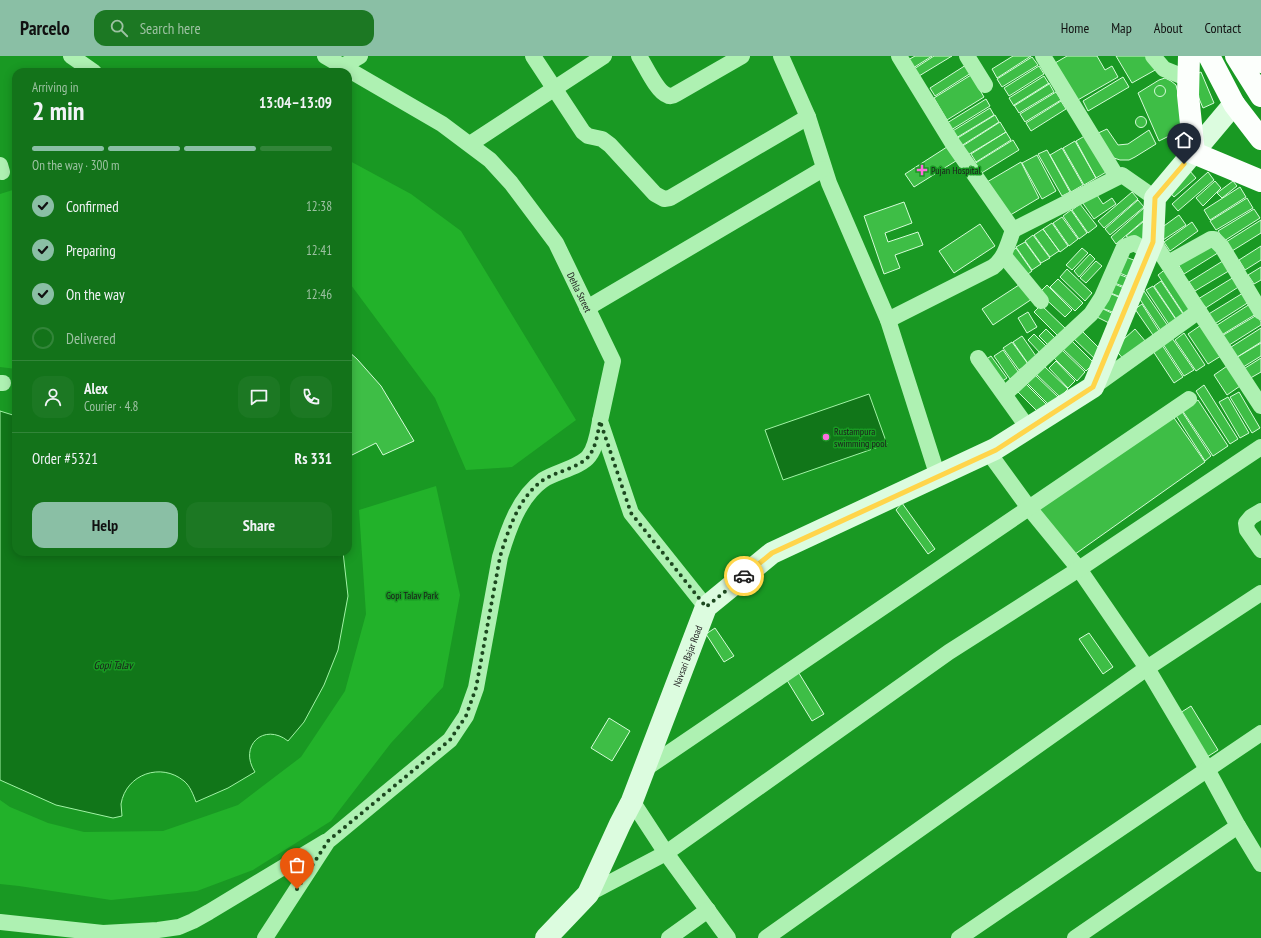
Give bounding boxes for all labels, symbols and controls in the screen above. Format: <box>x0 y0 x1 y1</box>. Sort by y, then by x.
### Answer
search box <box>94 10 374 46</box>
text: Parcelo <box>20 16 70 40</box>
icon: search <box>108 17 130 39</box>
text: Search here <box>140 19 201 38</box>
text: Home <box>1061 19 1089 37</box>
text: Map <box>1111 19 1132 37</box>
text: About <box>1154 19 1183 37</box>
text: Contact <box>1205 19 1241 37</box>
text: Arriving in <box>32 79 79 96</box>
text: 13:04–13:09 <box>259 93 332 112</box>
text: 2 min <box>32 94 85 127</box>
pin <box>1167 123 1201 164</box>
icon: home <box>1173 129 1195 151</box>
text: On the way · 300 m <box>32 157 119 174</box>
marker: Pujan Hospital <box>916 164 928 176</box>
place label: Pujan Hospital <box>931 164 982 177</box>
icon: check <box>32 195 54 217</box>
text: Confirmed <box>66 197 119 216</box>
text: 12:38 <box>306 198 332 215</box>
icon: check <box>32 239 54 261</box>
text: Preparing <box>66 241 116 260</box>
text: 12:41 <box>306 242 332 259</box>
street label: Dehla Street <box>565 270 595 315</box>
icon: check <box>32 283 54 305</box>
text: On the way <box>66 285 125 304</box>
text: 12:46 <box>306 286 332 303</box>
text: Delivered <box>66 329 116 348</box>
button: person <box>32 376 74 418</box>
button: chat <box>238 376 280 418</box>
button: phone <box>290 376 332 418</box>
text: Alex <box>84 379 108 398</box>
text: Courier · 4.8 <box>84 398 138 415</box>
place label: Rustampura swimming pool <box>834 425 887 450</box>
marker: Rustampura swimming pool <box>821 432 831 442</box>
text: Order #5321 <box>32 449 98 468</box>
text: Rs 331 <box>295 449 332 468</box>
button: Help <box>32 502 178 548</box>
button: Share <box>186 502 332 548</box>
courier <box>724 556 764 596</box>
icon: car <box>733 565 755 587</box>
park label: Gopi Talav Park <box>386 589 438 602</box>
street label: Navsari Bajar Road <box>670 623 705 688</box>
water label: Gopi Talav <box>94 658 134 672</box>
pin <box>280 848 314 889</box>
icon: bag <box>286 854 308 876</box>

